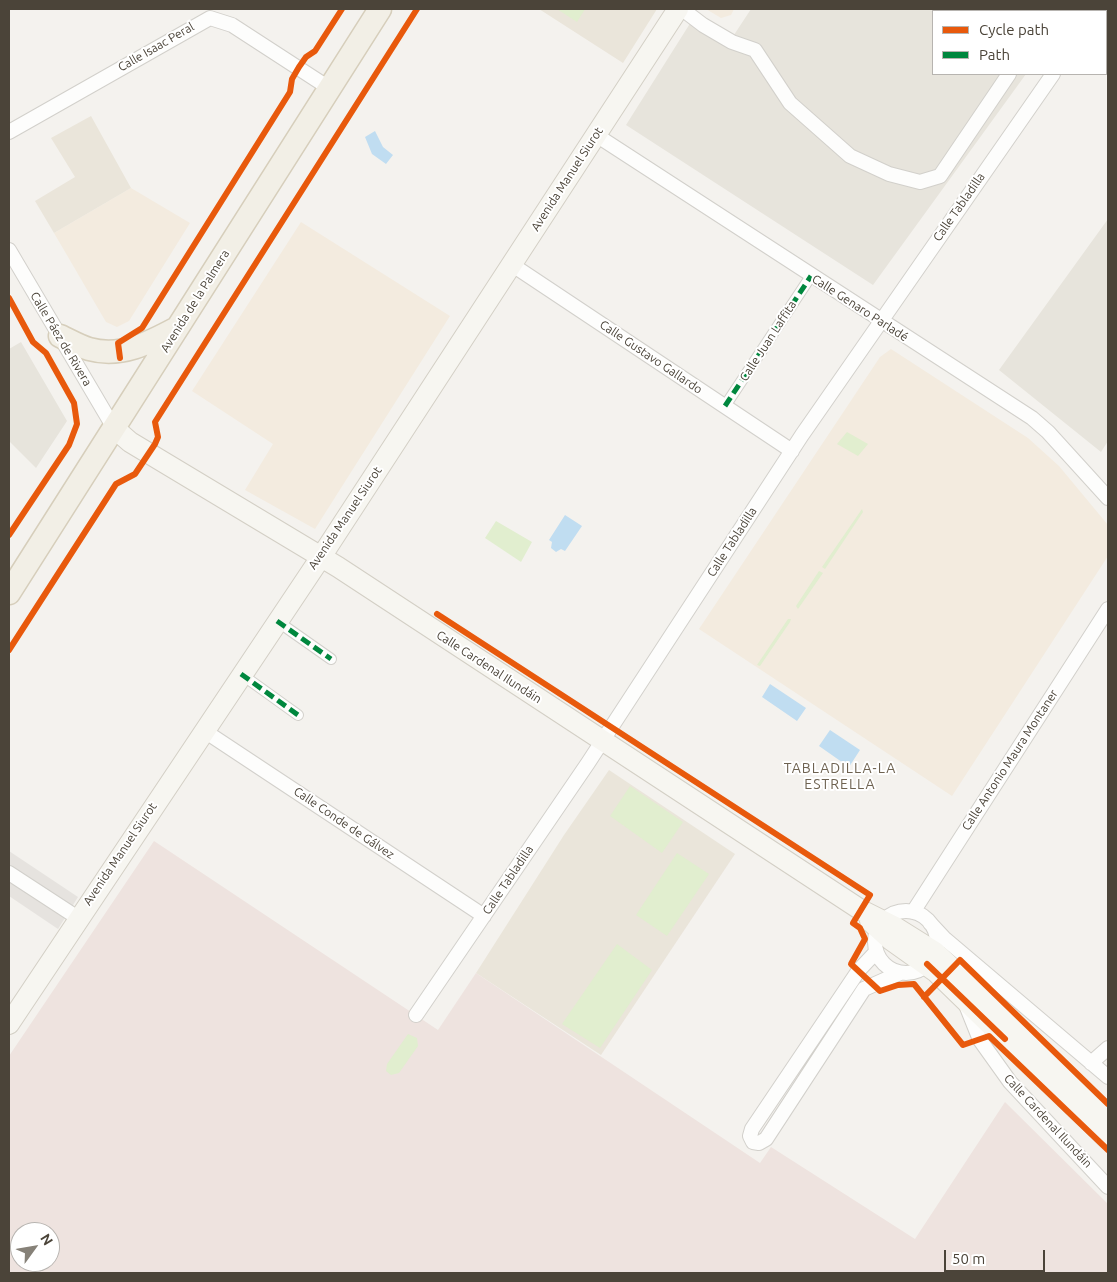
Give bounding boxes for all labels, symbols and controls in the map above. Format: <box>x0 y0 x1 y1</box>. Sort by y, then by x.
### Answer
legend <box>932 10 1107 75</box>
street label: Calle Isaac Peral <box>115 19 197 75</box>
text: Cycle path <box>979 21 1049 38</box>
text: Path <box>979 46 1010 63</box>
street label: Avenida Manuel Siurot <box>528 124 606 234</box>
street label: Calle Tabladilla <box>930 170 988 244</box>
street label: Avenida de la Palmera <box>158 247 232 355</box>
street label: Calle Genaro Parladé <box>809 271 911 345</box>
street label: Calle Páez de Rivera <box>27 289 95 389</box>
street label: Calle Juan Laffita <box>737 298 799 384</box>
street label: Calle Gustavo Gallardo <box>597 317 705 397</box>
street label: Avenida Manuel Siurot <box>305 464 385 572</box>
street label: Calle Tabladilla <box>704 504 760 580</box>
street label: Calle Cardenal Ilundáin <box>434 628 544 706</box>
street label: Calle Antonio Maura Montaner <box>959 687 1061 833</box>
district label: TABLADILLA-LA ESTRELLA <box>782 760 898 792</box>
street label: Calle Conde de Gálvez <box>291 784 397 862</box>
street label: Avenida Manuel Siurot <box>80 800 160 908</box>
street label: Calle Tabladilla <box>480 843 536 917</box>
street label: Calle Cardenal Ilundáin <box>1001 1071 1095 1171</box>
north arrow <box>10 1222 60 1272</box>
text: N <box>37 1231 56 1248</box>
scale bar <box>947 1240 1048 1272</box>
text: 50 m <box>952 1250 985 1267</box>

